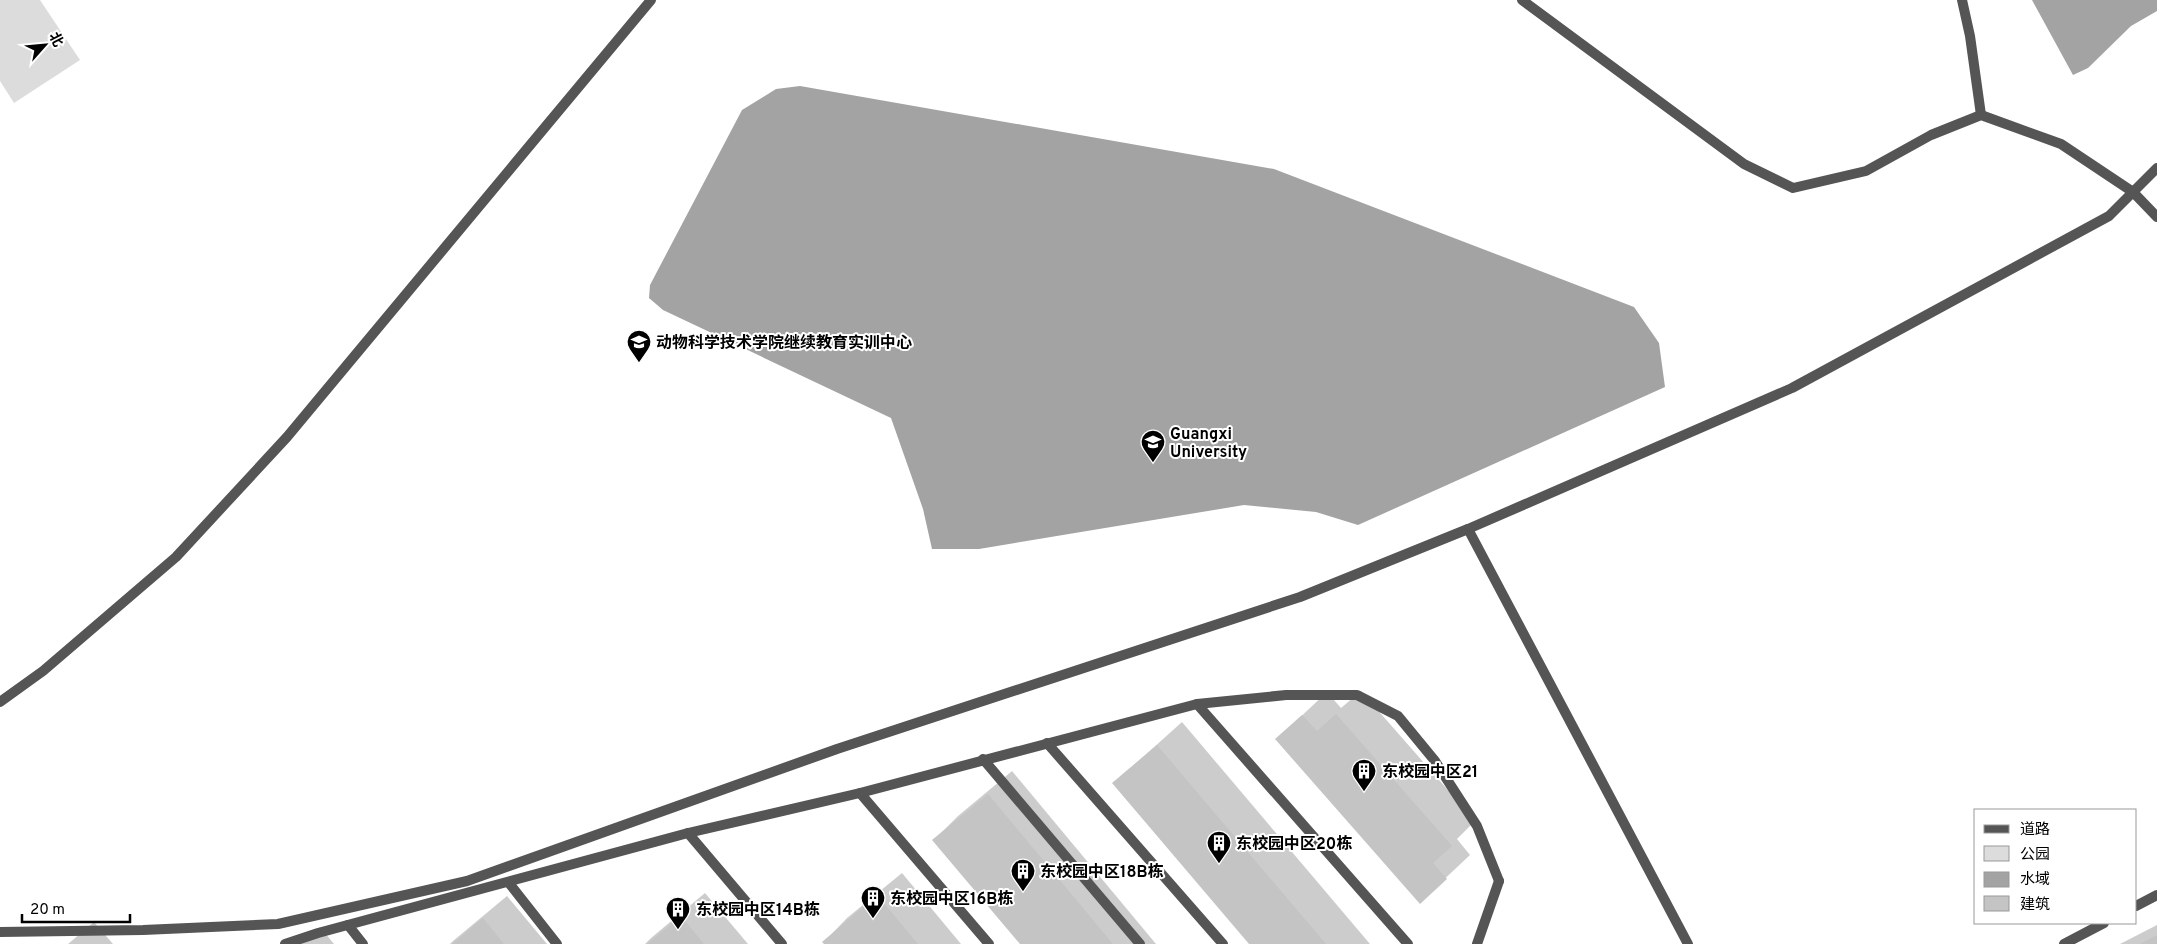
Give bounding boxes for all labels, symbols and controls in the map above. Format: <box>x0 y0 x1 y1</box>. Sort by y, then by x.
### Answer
north arrow <box>20 20 70 70</box>
text: 北 <box>44 30 66 50</box>
school or university icon: 动物科学技术学院继续教育实训中心 <box>626 329 652 363</box>
place label: 动物科学技术学院继续教育实训中心 <box>656 333 912 354</box>
place label: Guangxi University <box>1170 425 1247 463</box>
school or university icon: Guangxi University <box>1140 429 1166 463</box>
building icon: 东校园中区21 <box>1351 758 1377 792</box>
place label: 东校园中区21 <box>1382 762 1478 783</box>
legend <box>1974 809 2137 924</box>
text: 道路 <box>2020 821 2050 840</box>
building icon: 东校园中区20栋 <box>1206 830 1232 864</box>
place label: 东校园中区20栋 <box>1236 834 1352 855</box>
text: 公园 <box>2020 846 2050 865</box>
building icon: 东校园中区18B栋 <box>1010 858 1036 892</box>
place label: 东校园中区18B栋 <box>1040 862 1164 883</box>
text: 水域 <box>2020 871 2050 890</box>
building icon: 东校园中区16B栋 <box>860 885 886 919</box>
place label: 东校园中区16B栋 <box>890 889 1013 910</box>
scale bar <box>22 892 130 924</box>
building icon: 东校园中区14B栋 <box>665 896 691 930</box>
text: 建筑 <box>2020 896 2050 915</box>
place label: 东校园中区14B栋 <box>696 900 820 921</box>
text: 20 m <box>30 901 65 920</box>

